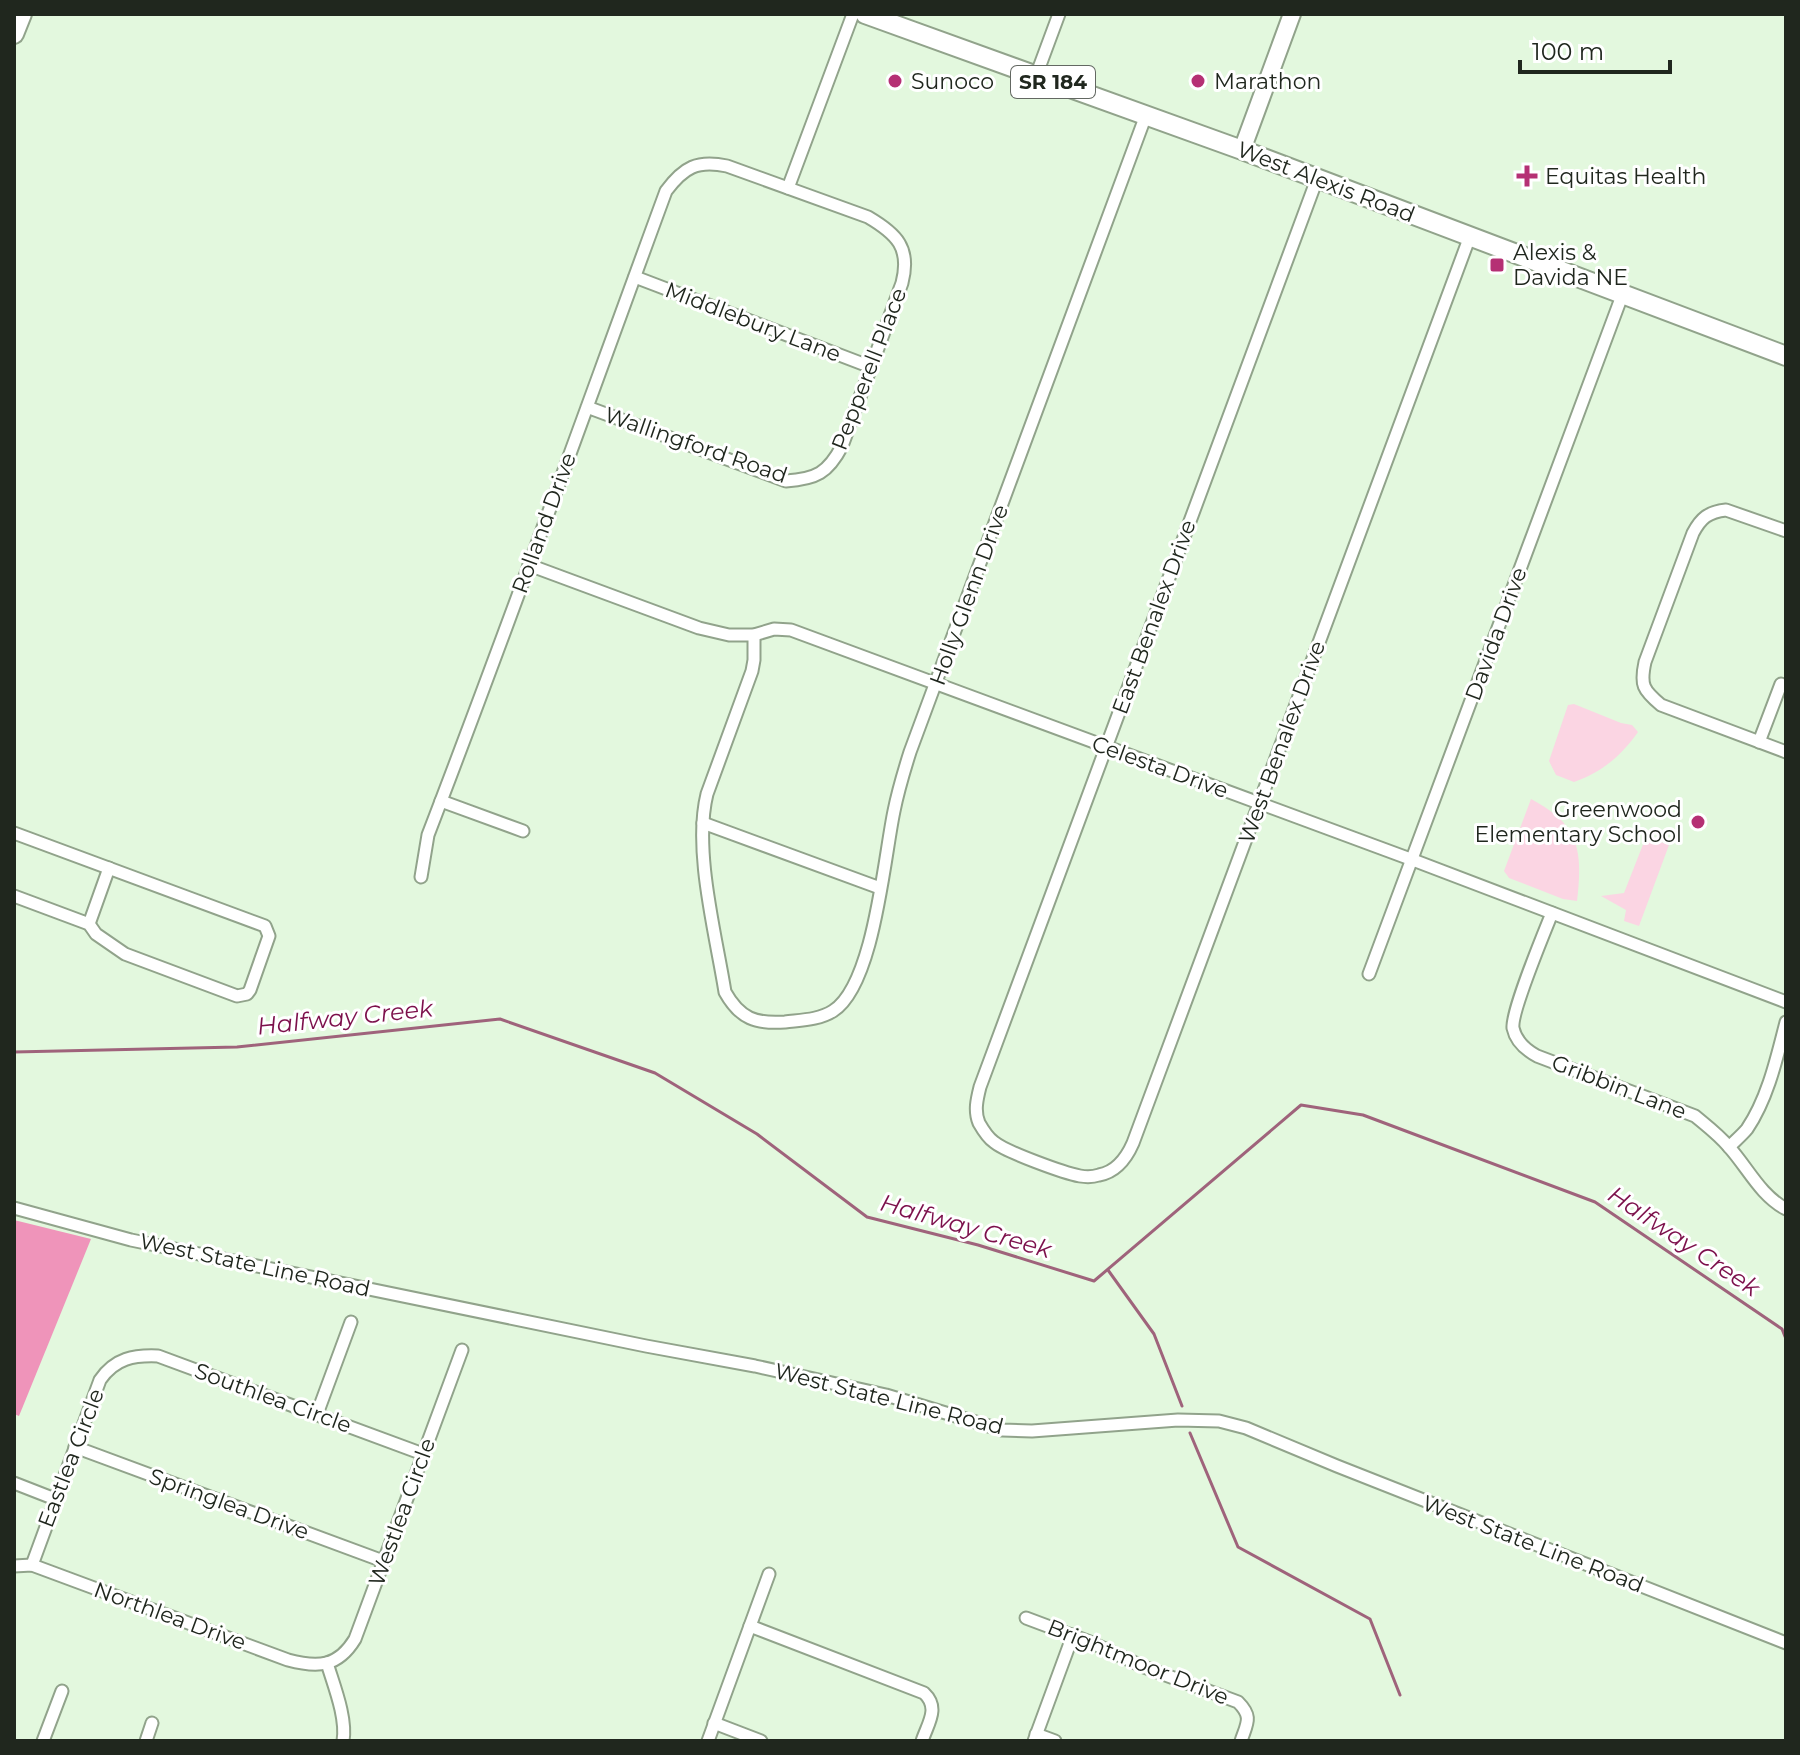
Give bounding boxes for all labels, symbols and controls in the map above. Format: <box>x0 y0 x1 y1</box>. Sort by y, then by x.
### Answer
scale bar <box>1520 24 1670 74</box>
text: 100 m <box>1532 37 1604 66</box>
road number: SR 184 <box>1011 66 1095 98</box>
place label: Sunoco <box>911 68 994 95</box>
place label: Marathon <box>1214 68 1321 95</box>
marker: Sunoco <box>886 72 904 90</box>
marker: Marathon <box>1189 72 1207 90</box>
street label: West Alexis Road <box>1233 136 1419 228</box>
place label: Equitas Health <box>1545 163 1706 190</box>
marker: Equitas Health <box>1516 165 1538 187</box>
place label: Alexis & Davida NE <box>1513 239 1628 291</box>
marker: Alexis & Davida NE <box>1488 256 1506 274</box>
street label: Middlebury Lane <box>661 276 845 368</box>
street label: Pepperell Place <box>826 284 912 454</box>
street label: Wallingford Road <box>601 401 791 489</box>
street label: Rolland Drive <box>506 449 582 597</box>
street label: Holly Glenn Drive <box>924 501 1014 689</box>
street label: East Benalex Drive <box>1106 516 1202 718</box>
street label: Davida Drive <box>1459 564 1533 704</box>
street label: West Benalex Drive <box>1233 637 1331 847</box>
street label: Celesta Drive <box>1088 730 1232 804</box>
place label: Greenwood Elementary School <box>1475 796 1682 848</box>
marker: Greenwood Elementary School <box>1689 813 1707 831</box>
water label: Halfway Creek <box>256 993 436 1041</box>
street label: Gribbin Lane <box>1548 1049 1690 1125</box>
water label: Halfway Creek <box>1603 1180 1767 1303</box>
water label: Halfway Creek <box>877 1188 1057 1265</box>
street label: West State Line Road <box>137 1227 373 1303</box>
street label: Southlea Circle <box>191 1357 355 1439</box>
street label: West State Line Road <box>772 1357 1006 1441</box>
street label: Eastlea Circle <box>32 1385 110 1531</box>
street label: Westlea Circle <box>363 1434 441 1590</box>
street label: Springlea Drive <box>145 1463 313 1545</box>
street label: West State Line Road <box>1419 1489 1647 1599</box>
street label: Northlea Drive <box>90 1576 250 1656</box>
street label: Brightmoor Drive <box>1043 1613 1233 1711</box>

